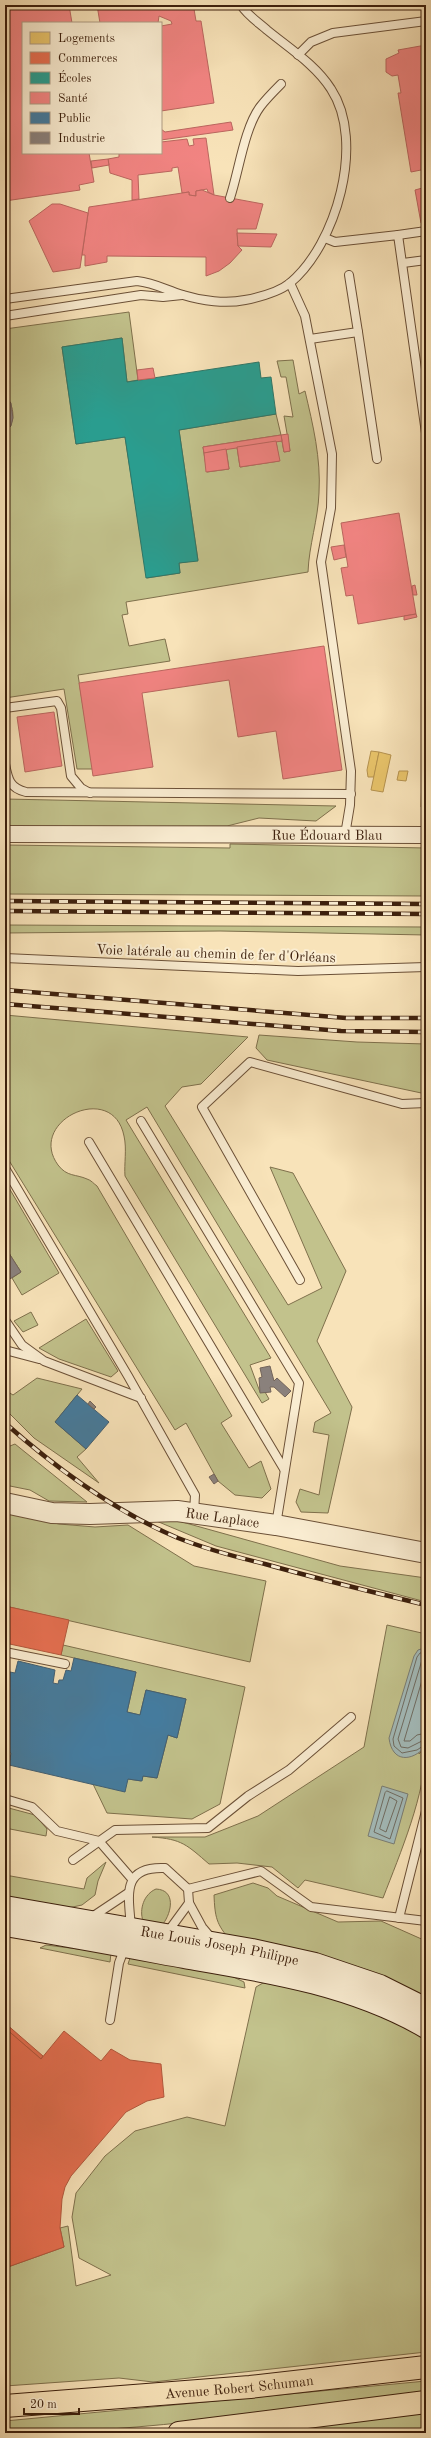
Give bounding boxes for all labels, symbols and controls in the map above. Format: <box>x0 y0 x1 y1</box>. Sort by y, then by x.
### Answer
legend <box>22 22 162 154</box>
text: Logements <box>58 33 115 45</box>
text: Commerces <box>58 53 117 65</box>
text: Écoles <box>58 70 91 85</box>
text: Santé <box>58 93 88 105</box>
text: Public <box>58 113 90 125</box>
text: Industrie <box>58 133 105 145</box>
street label: Rue Édouard Blau <box>271 826 383 843</box>
street label: Voie latérale au chemin de fer d'Orléans <box>96 943 336 965</box>
street label: Rue Laplace <box>184 1506 260 1531</box>
street label: Rue Louis Joseph Philippe <box>139 1925 300 1968</box>
street label: Avenue Robert Schuman <box>164 2374 315 2402</box>
scale bar <box>24 2390 79 2416</box>
text: 20 m <box>30 2399 57 2411</box>

